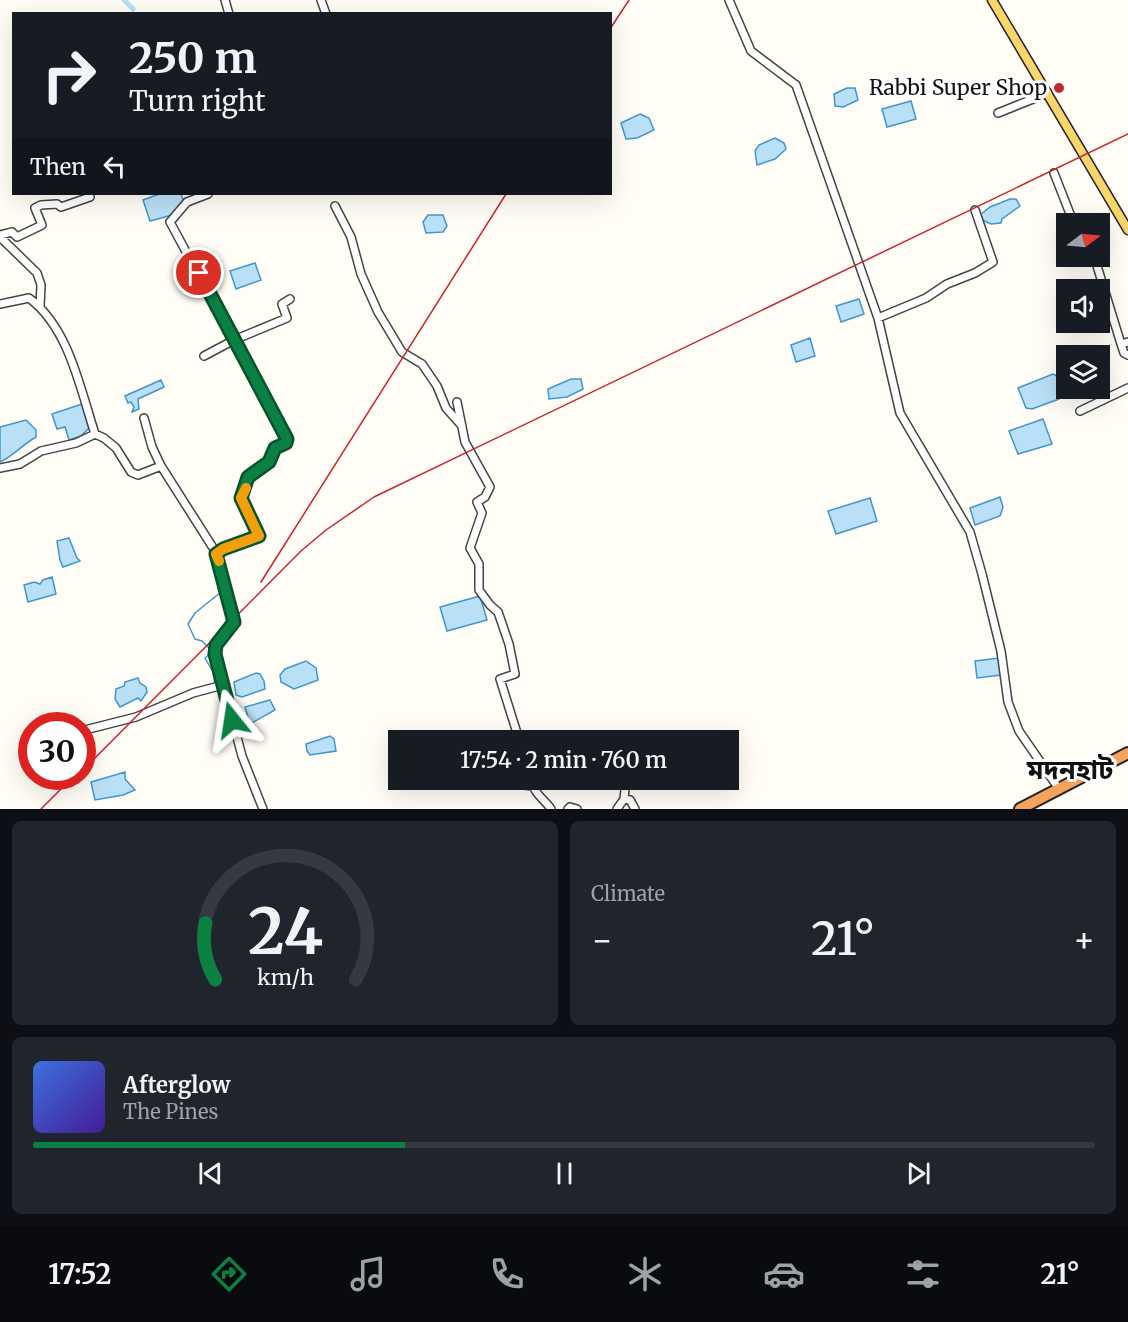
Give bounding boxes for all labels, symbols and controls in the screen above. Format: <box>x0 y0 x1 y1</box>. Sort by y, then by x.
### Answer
text: 250 m <box>129 32 257 84</box>
icon: right <box>30 36 108 114</box>
place label: Rabbi Super Shop <box>869 74 1047 101</box>
marker: Rabbi Super Shop <box>1052 81 1066 95</box>
text: Turn right <box>129 84 266 118</box>
icon: left <box>98 150 131 183</box>
text: Then <box>30 153 86 181</box>
north arrow <box>1056 213 1110 267</box>
map controls <box>1056 213 1110 399</box>
pin <box>173 247 224 298</box>
icon: arrive <box>182 256 215 289</box>
button: sound <box>1056 279 1110 333</box>
button: layers <box>1056 345 1110 399</box>
position arrow <box>200 688 264 752</box>
speed limit sign: 30 <box>18 712 96 790</box>
text: 17:54 · 2 min · 760 m <box>460 746 667 774</box>
district label: মদনহাট <box>1026 752 1114 786</box>
text: Climate <box>591 881 665 906</box>
text: 24 <box>247 893 323 971</box>
text: 21° <box>811 911 875 967</box>
text: − <box>591 920 613 961</box>
text: + <box>1073 920 1095 961</box>
text: km/h <box>257 964 313 991</box>
text: Afterglow <box>123 1071 230 1099</box>
text: The Pines <box>123 1099 218 1124</box>
icon: previous <box>194 1157 227 1190</box>
icon: pause <box>548 1157 581 1190</box>
icon: next <box>902 1157 935 1190</box>
icon: directions <box>208 1253 250 1295</box>
icon: music <box>347 1253 389 1295</box>
icon: phone <box>486 1253 528 1295</box>
icon: climate <box>624 1253 666 1295</box>
icon: car <box>763 1253 805 1295</box>
icon: filters <box>902 1253 944 1295</box>
text: 17:52 <box>48 1257 111 1291</box>
text: 21° <box>1041 1257 1080 1291</box>

